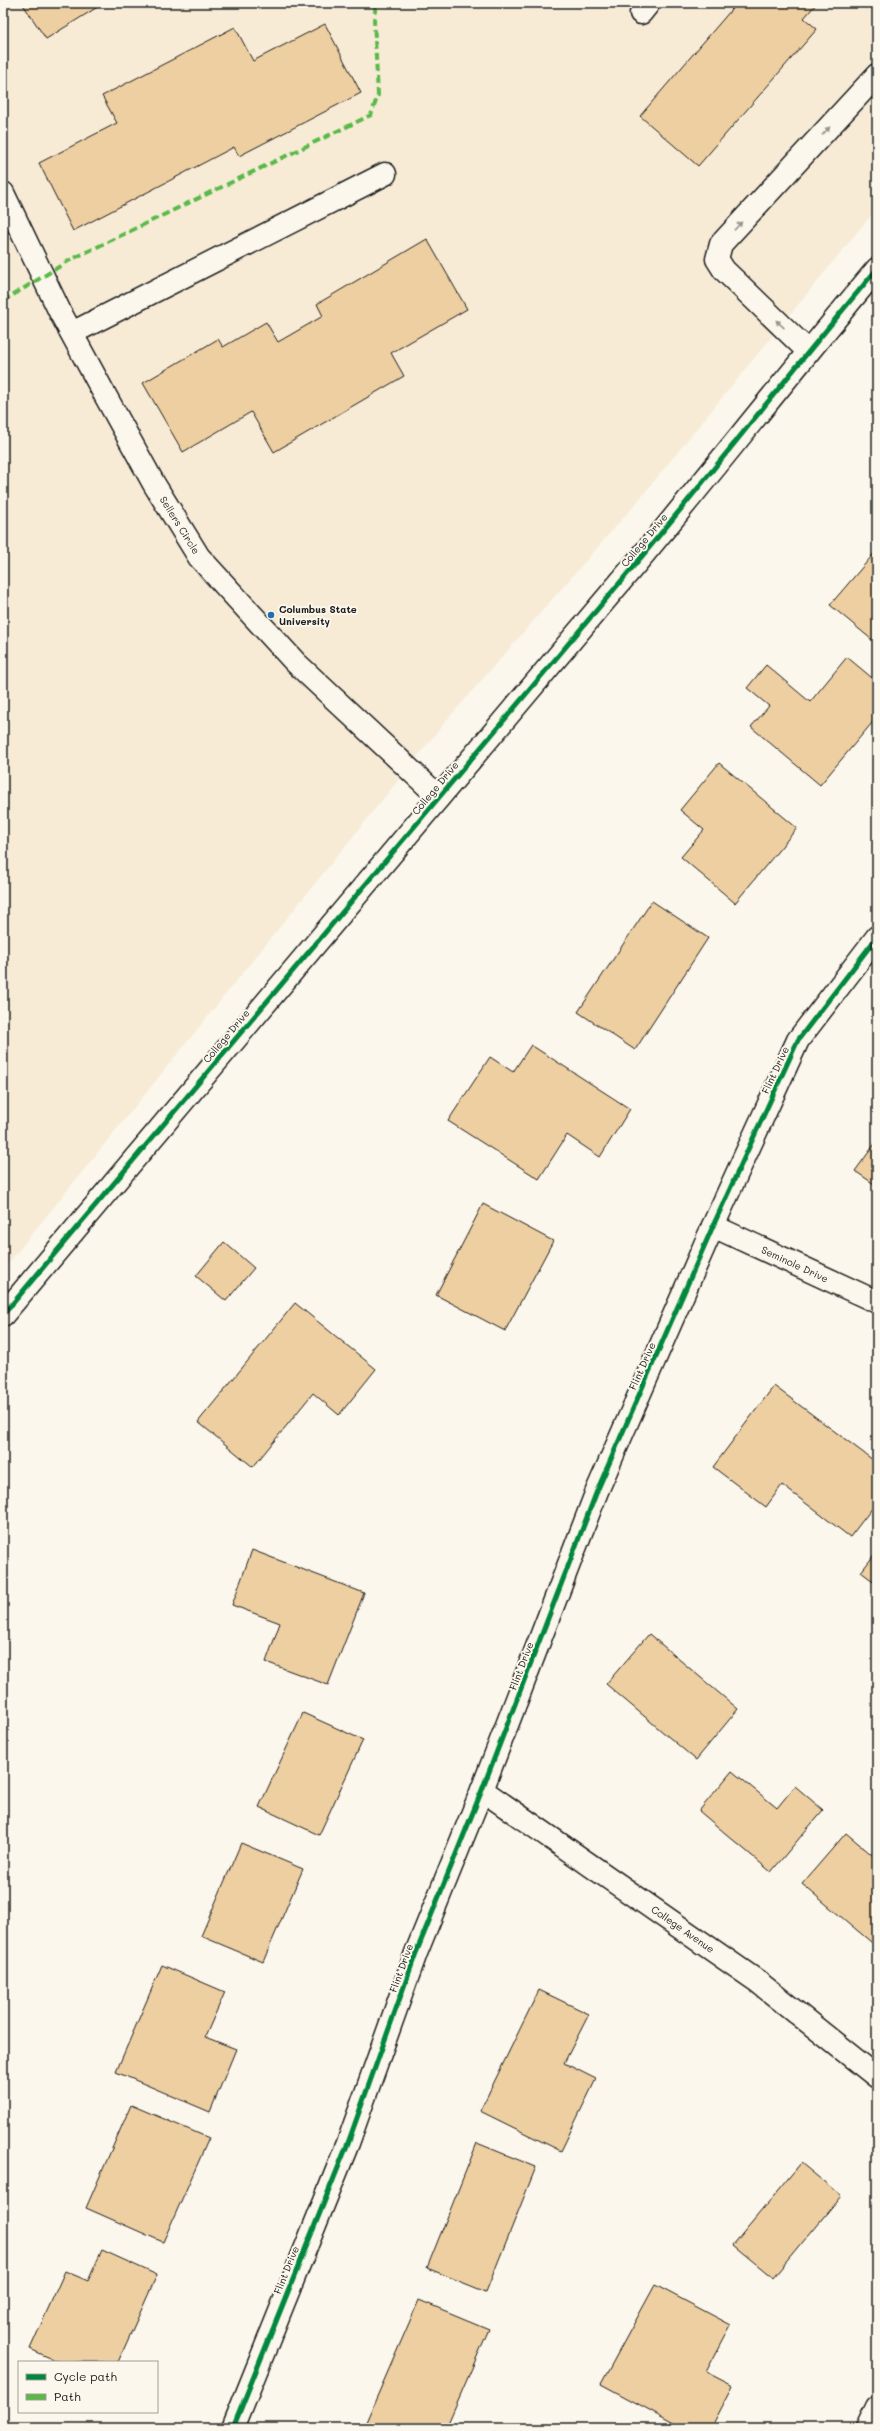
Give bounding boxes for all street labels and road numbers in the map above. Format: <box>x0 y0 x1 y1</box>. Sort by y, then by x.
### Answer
street label: Sellers Circle <box>157 493 203 557</box>
street label: College Drive <box>617 510 671 570</box>
street label: College Drive <box>408 758 462 818</box>
street label: College Drive <box>199 1006 253 1066</box>
street label: Flint Drive <box>758 1044 792 1096</box>
street label: Seminole Drive <box>759 1242 831 1286</box>
street label: Flint Drive <box>625 1340 659 1392</box>
street label: Flint Drive <box>505 1640 537 1692</box>
street label: College Avenue <box>649 1902 717 1956</box>
street label: Flint Drive <box>386 1942 416 1994</box>
street label: Flint Drive <box>270 2244 302 2296</box>

